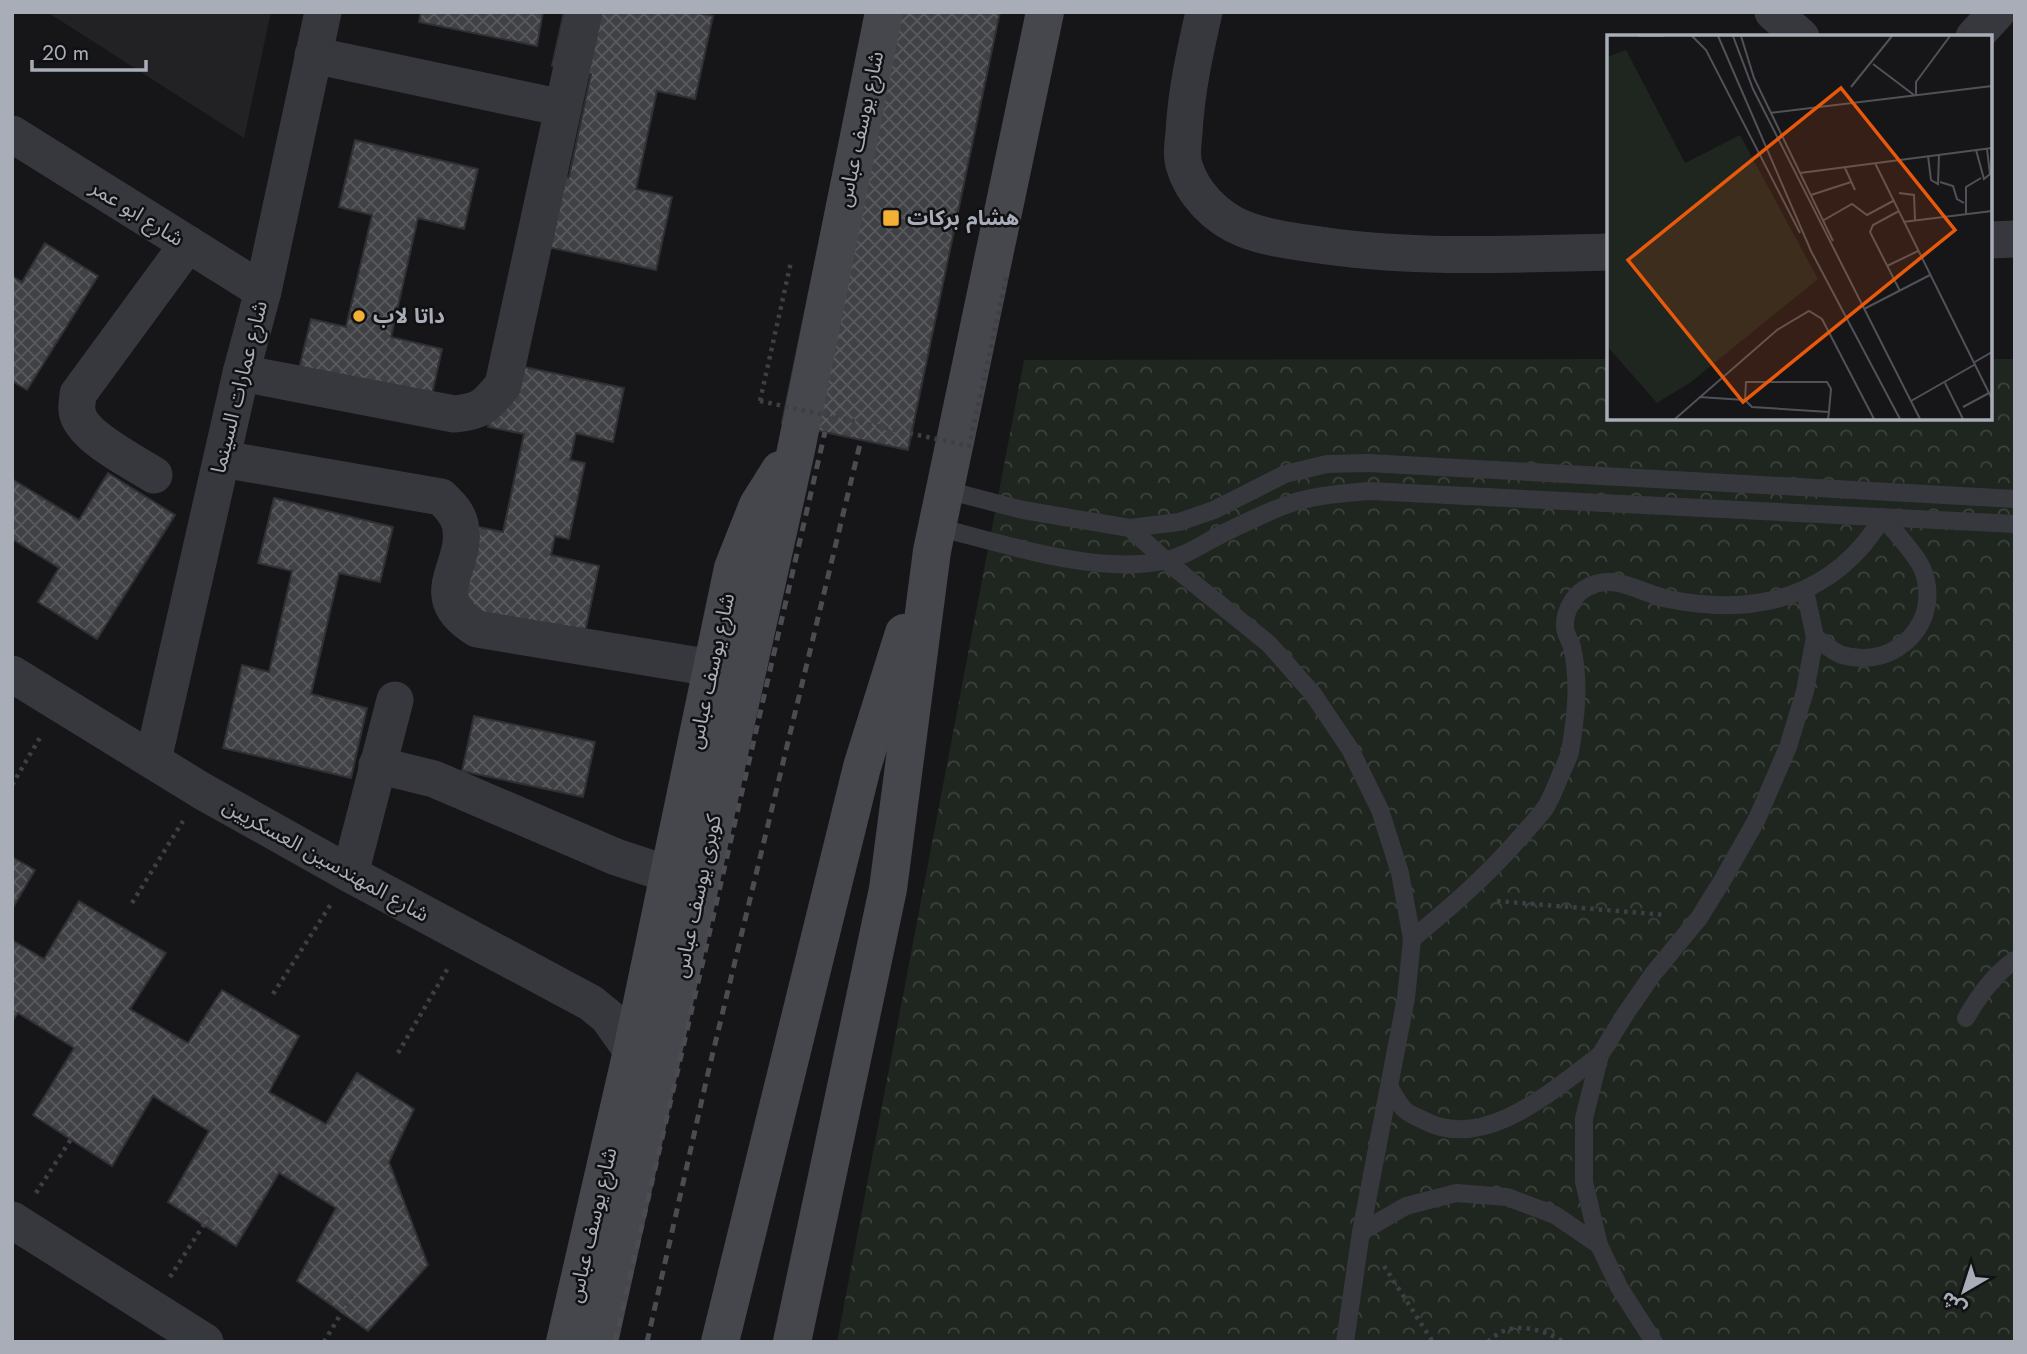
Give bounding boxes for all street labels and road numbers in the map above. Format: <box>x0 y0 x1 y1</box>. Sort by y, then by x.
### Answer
street label: شارع يوسف عباس <box>829 48 891 210</box>
street label: شارع ابو عمر <box>84 172 190 254</box>
street label: شارع عمارات السينما <box>203 298 275 476</box>
street label: شارع يوسف عباس <box>680 590 742 752</box>
street label: شارع المهندسين العسكريين <box>217 791 435 929</box>
street label: كوبرى يوسف عباس <box>665 811 729 980</box>
street label: شارع يوسف عباس <box>560 1144 624 1306</box>

